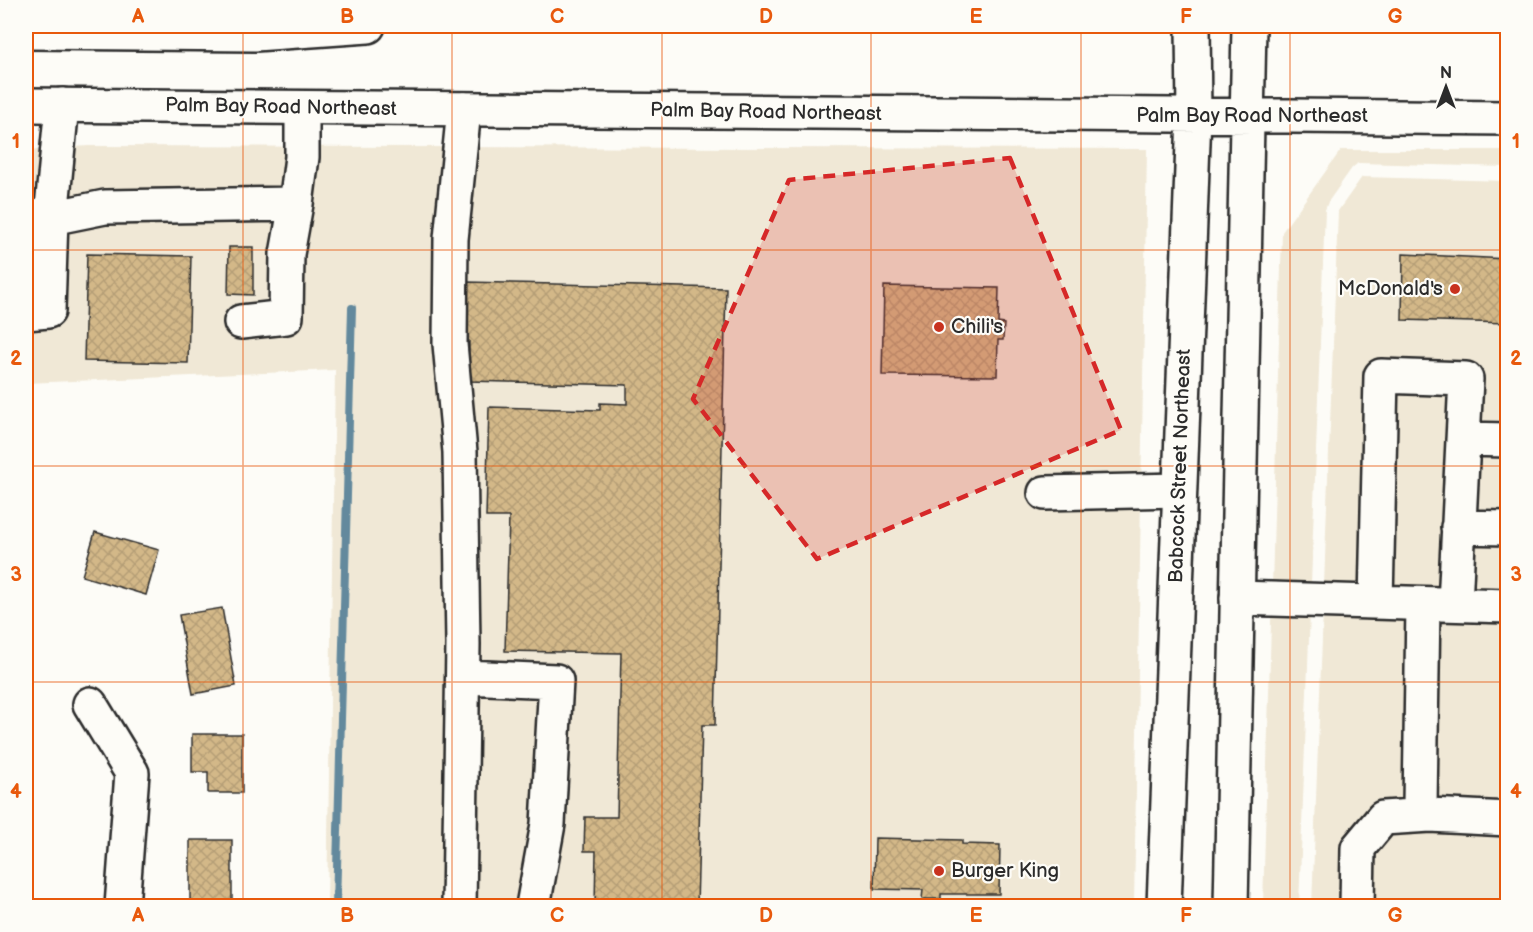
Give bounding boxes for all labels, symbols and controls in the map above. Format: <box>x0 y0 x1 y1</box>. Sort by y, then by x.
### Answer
text: A <box>131 5 145 29</box>
text: B <box>340 5 354 29</box>
text: C <box>550 5 564 29</box>
text: D <box>759 5 773 29</box>
text: E <box>970 5 983 29</box>
text: F <box>1180 5 1192 29</box>
text: G <box>1388 5 1403 29</box>
north arrow <box>1416 57 1476 117</box>
text: N <box>1440 64 1452 83</box>
street label: Palm Bay Road Northeast <box>165 93 397 121</box>
street label: Palm Bay Road Northeast <box>650 98 882 126</box>
street label: Palm Bay Road Northeast <box>1136 104 1368 128</box>
text: 1 <box>12 130 20 154</box>
text: 1 <box>1512 130 1520 154</box>
place label: McDonald's <box>1338 277 1443 301</box>
marker: McDonald's <box>1448 282 1462 296</box>
place label: Chili's <box>951 315 1003 339</box>
marker: Chili's <box>932 320 946 334</box>
text: 2 <box>10 347 22 371</box>
text: 2 <box>1510 347 1522 371</box>
street label: Babcock Street Northeast <box>1164 348 1196 584</box>
text: 3 <box>10 563 22 587</box>
text: 3 <box>1510 563 1522 587</box>
text: 4 <box>10 780 22 804</box>
text: 4 <box>1510 780 1522 804</box>
place label: Burger King <box>951 859 1059 883</box>
marker: Burger King <box>932 864 946 878</box>
text: A <box>131 904 145 928</box>
text: B <box>340 904 354 928</box>
text: C <box>550 904 564 928</box>
text: D <box>759 904 773 928</box>
text: E <box>970 904 983 928</box>
text: F <box>1180 904 1192 928</box>
text: G <box>1388 904 1403 928</box>

